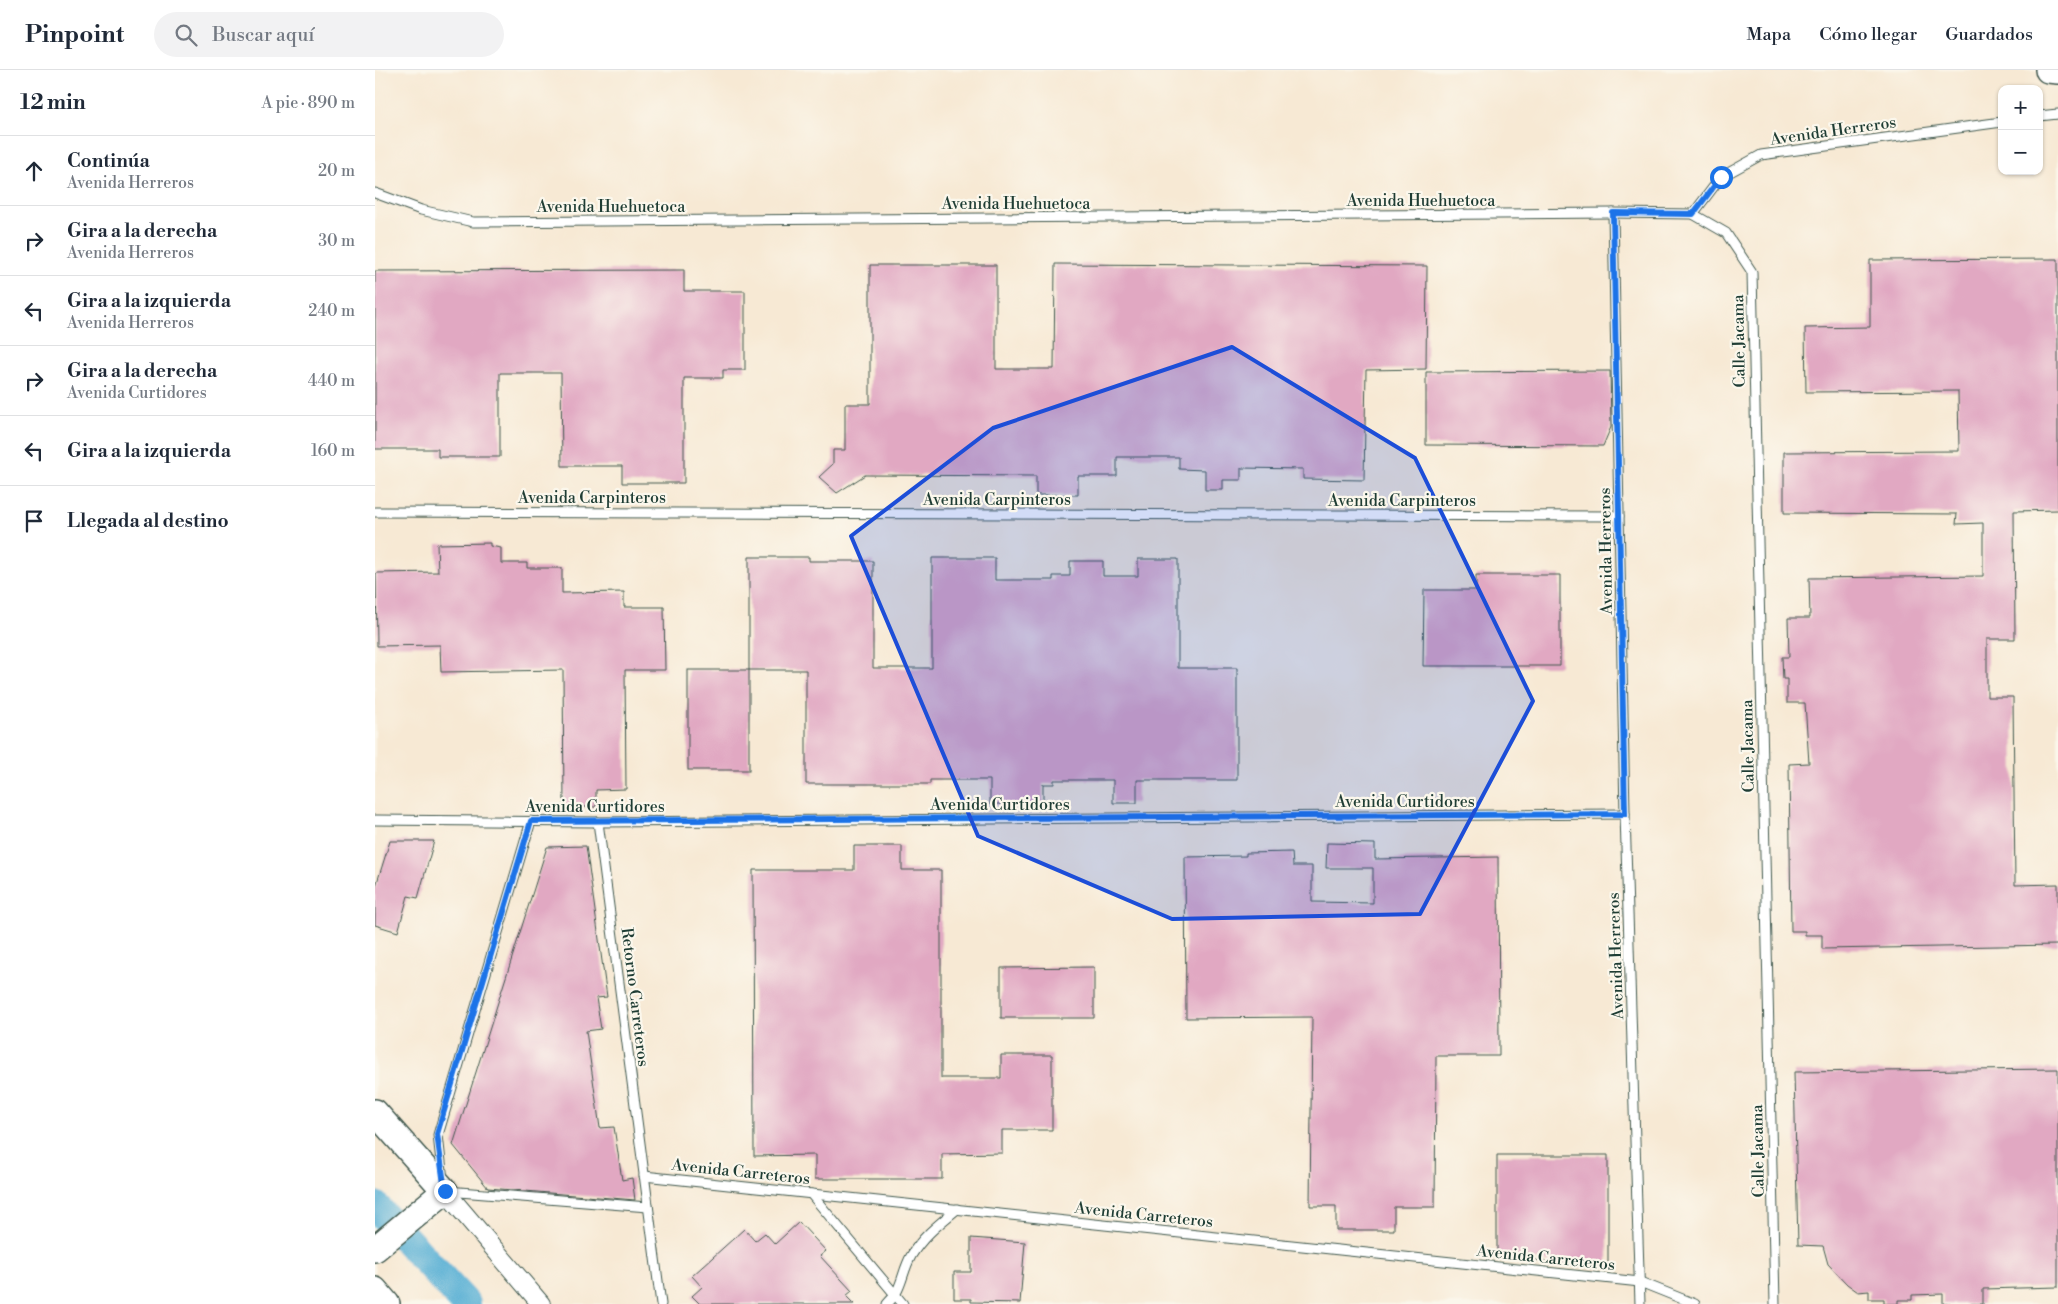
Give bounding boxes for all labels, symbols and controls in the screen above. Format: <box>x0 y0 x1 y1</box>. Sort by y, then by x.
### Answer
search box <box>154 12 504 57</box>
text: Pinpoint <box>25 20 124 50</box>
icon: search <box>172 21 200 49</box>
text: Buscar aquí <box>212 23 315 47</box>
text: Mapa <box>1747 23 1791 46</box>
text: Cómo llegar <box>1819 23 1917 46</box>
text: Guardados <box>1945 23 2033 46</box>
map controls <box>1998 85 2043 175</box>
button: + <box>1998 85 2043 130</box>
text: 12 min <box>20 90 86 116</box>
text: A pie · 890 m <box>261 93 355 113</box>
street label: Avenida Herreros <box>1768 112 1897 150</box>
button: − <box>1998 130 2043 175</box>
text: Continúa <box>67 149 150 173</box>
icon: ahead <box>20 157 48 185</box>
text: 20 m <box>318 161 355 181</box>
route start <box>1710 166 1733 189</box>
text: Avenida Herreros <box>67 173 194 193</box>
street label: Avenida Huehuetoca <box>1346 191 1496 211</box>
street label: Avenida Huehuetoca <box>941 194 1091 214</box>
street label: Avenida Huehuetoca <box>536 197 686 217</box>
text: Gira a la derecha <box>67 219 217 243</box>
icon: right <box>20 227 48 255</box>
text: 30 m <box>318 231 355 251</box>
text: Avenida Herreros <box>67 243 194 263</box>
text: Gira a la izquierda <box>67 289 231 313</box>
street label: Calle Jacama <box>1728 293 1750 388</box>
icon: left <box>20 297 48 325</box>
text: 240 m <box>308 301 355 321</box>
text: Avenida Herreros <box>67 313 194 333</box>
text: Gira a la derecha <box>67 359 217 383</box>
icon: right <box>20 367 48 395</box>
text: 440 m <box>308 371 355 391</box>
text: Avenida Curtidores <box>67 383 207 403</box>
icon: left <box>20 437 48 465</box>
text: Gira a la izquierda <box>67 439 231 463</box>
text: 160 m <box>311 441 355 461</box>
street label: Avenida Herreros <box>1595 487 1617 616</box>
street label: Avenida Carpinteros <box>517 488 666 508</box>
street label: Avenida Carpinteros <box>922 490 1071 510</box>
street label: Avenida Carpinteros <box>1327 491 1476 511</box>
icon: arrive <box>20 507 48 535</box>
text: Llegada al destino <box>67 509 229 533</box>
street label: Calle Jacama <box>1737 698 1759 793</box>
street label: Avenida Curtidores <box>1334 792 1475 812</box>
street label: Avenida Curtidores <box>929 795 1070 815</box>
street label: Avenida Curtidores <box>524 797 665 817</box>
street label: Avenida Herreros <box>1604 892 1628 1021</box>
street label: Retorno Carreteros <box>617 926 653 1068</box>
street label: Calle Jacama <box>1747 1103 1769 1198</box>
street label: Avenida Carreteros <box>670 1155 811 1189</box>
route end <box>434 1180 457 1203</box>
street label: Avenida Carreteros <box>1073 1198 1214 1232</box>
street label: Avenida Carreteros <box>1475 1241 1616 1275</box>

